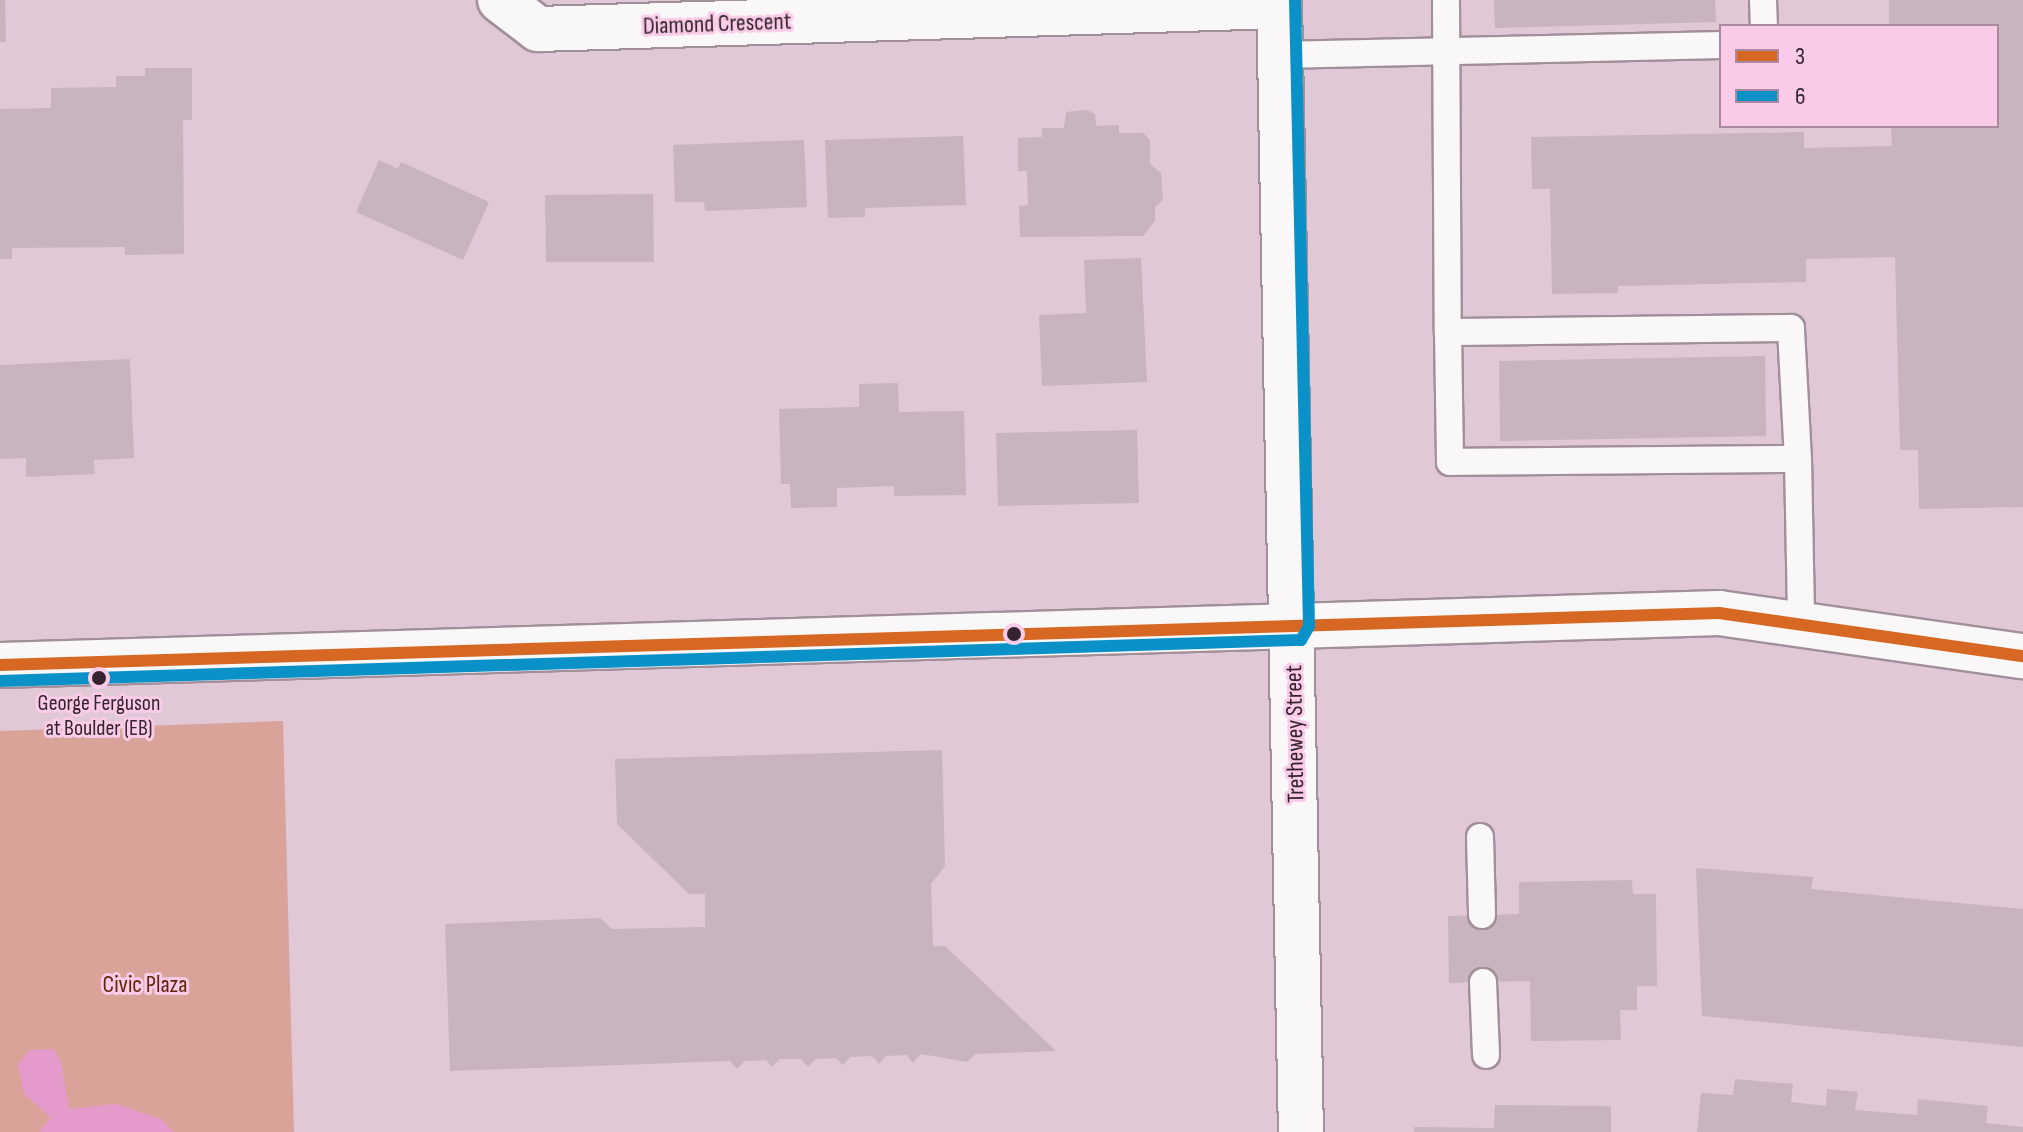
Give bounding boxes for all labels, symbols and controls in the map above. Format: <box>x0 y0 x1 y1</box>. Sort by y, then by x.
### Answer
street label: Diamond Crescent <box>642 7 792 41</box>
legend <box>1719 24 1999 128</box>
text: 3 <box>1795 42 1805 71</box>
text: 6 <box>1795 82 1806 111</box>
unlabelled marker <box>1006 626 1022 642</box>
street label: Trethewey Street <box>1279 665 1311 803</box>
marker: George Ferguson at Boulder (EB) <box>91 670 107 686</box>
place label: George Ferguson at Boulder (EB) <box>38 690 160 742</box>
park label: Civic Plaza <box>103 971 187 999</box>

